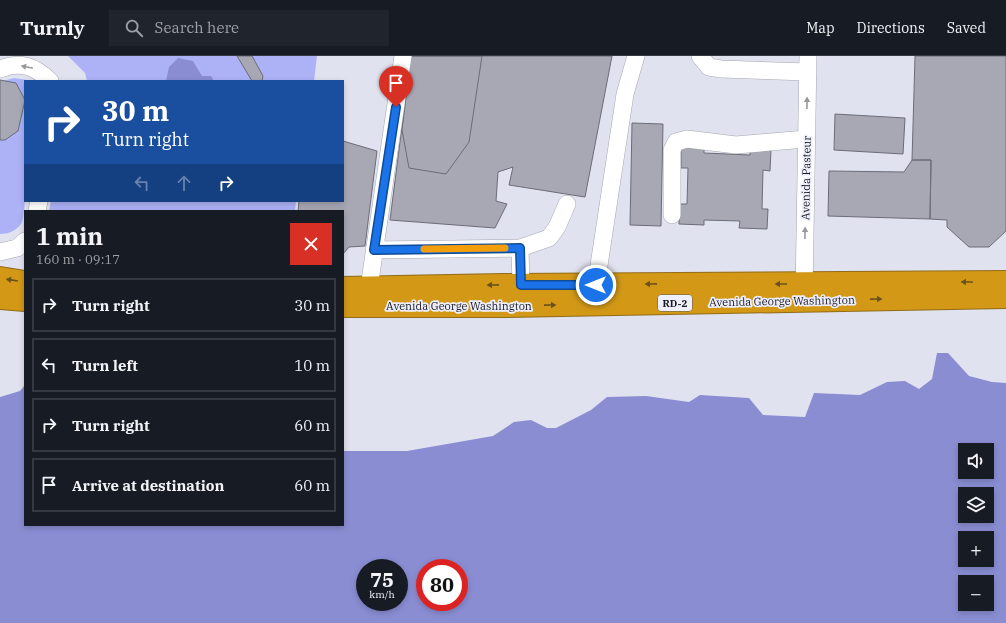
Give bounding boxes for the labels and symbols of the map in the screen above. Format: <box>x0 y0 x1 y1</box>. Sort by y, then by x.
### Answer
one-way arrow <box>21 64 33 70</box>
pin <box>379 66 413 107</box>
one-way arrow <box>804 96 810 109</box>
street label: Avenida Pasteur <box>798 136 814 220</box>
one-way arrow <box>802 226 808 239</box>
position arrow <box>575 264 617 306</box>
one-way arrow <box>6 277 19 283</box>
one-way arrow <box>960 279 973 285</box>
one-way arrow <box>644 281 657 287</box>
one-way arrow <box>774 281 787 287</box>
one-way arrow <box>486 282 499 288</box>
street label: Avenida George Washington <box>709 293 855 309</box>
road number: RD-2 <box>658 295 692 311</box>
one-way arrow <box>870 296 883 302</box>
street label: Avenida George Washington <box>386 299 532 313</box>
one-way arrow <box>544 302 557 308</box>
speed limit sign: 80 <box>416 559 468 611</box>

